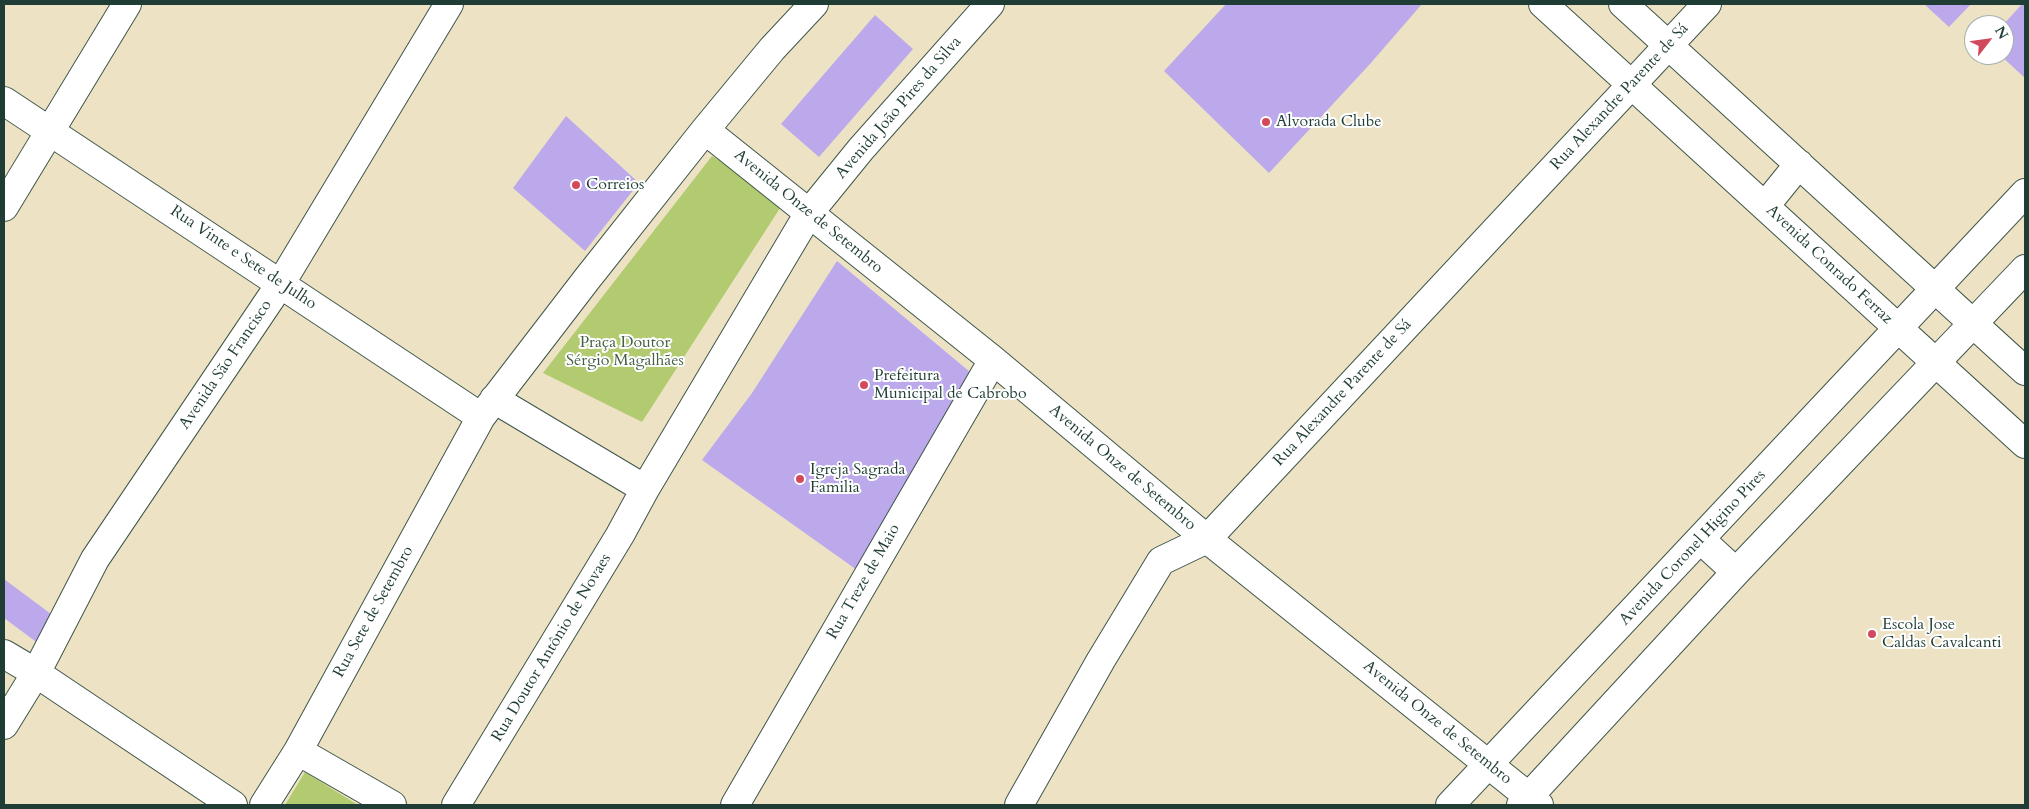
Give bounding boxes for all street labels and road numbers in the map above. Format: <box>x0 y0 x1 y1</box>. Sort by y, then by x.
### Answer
street label: Rua Alexandre Parente de Sá <box>1547 20 1693 174</box>
street label: Avenida João Pires da Silva <box>832 33 966 183</box>
street label: Avenida Onze de Setembro <box>730 146 886 278</box>
street label: Avenida Conrado Ferraz <box>1762 201 1896 329</box>
street label: Rua Vinte e Sete de Julho <box>166 202 320 314</box>
street label: Avenida São Francisco <box>176 297 276 433</box>
street label: Rua Alexandre Parente de Sá <box>1270 316 1416 470</box>
street label: Avenida Onze de Setembro <box>1045 401 1199 535</box>
street label: Avenida Coronel Higino Pires <box>1616 466 1770 630</box>
street label: Rua Treze de Maio <box>823 521 905 643</box>
street label: Rua Sete de Setembro <box>330 543 418 681</box>
street label: Rua Doutor Antônio de Novaes <box>488 550 616 746</box>
street label: Avenida Onze de Setembro <box>1359 657 1515 789</box>

